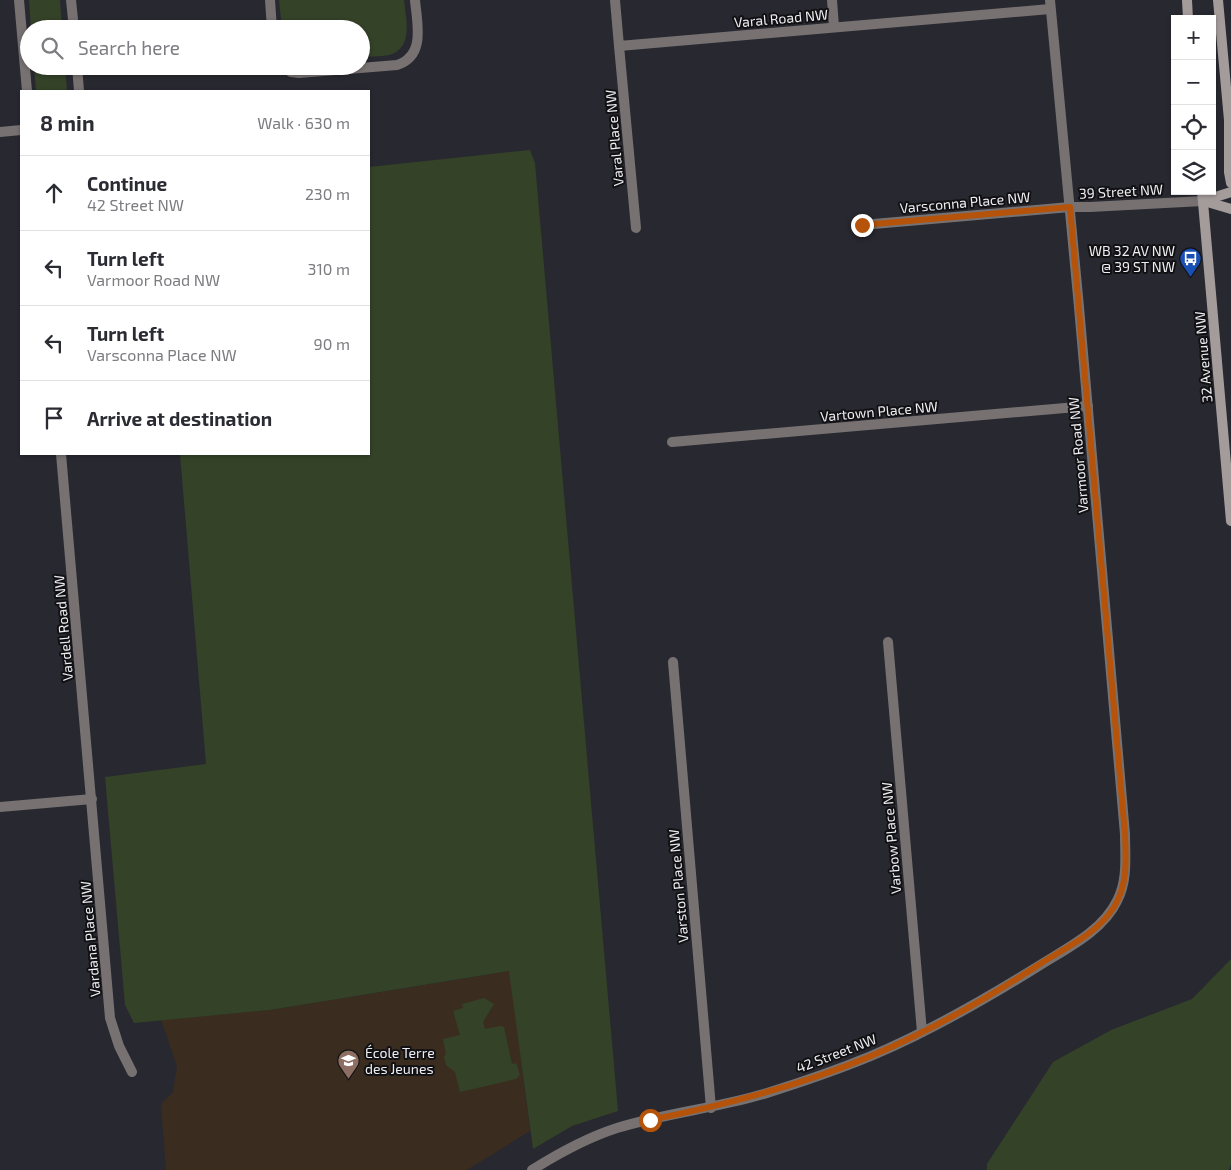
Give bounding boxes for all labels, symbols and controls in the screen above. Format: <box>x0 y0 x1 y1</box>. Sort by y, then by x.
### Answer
street label: Varal Road NW <box>733 5 829 31</box>
map controls <box>1171 15 1216 195</box>
button: + <box>1171 15 1216 60</box>
search box <box>20 20 370 75</box>
icon: search <box>38 34 66 62</box>
text: Search here <box>78 36 180 59</box>
button: − <box>1171 60 1216 105</box>
street label: Varal Place NW <box>601 89 627 187</box>
button: locate <box>1171 105 1216 150</box>
text: 8 min <box>40 110 95 135</box>
text: Walk · 630 m <box>257 113 350 132</box>
button: layers <box>1171 150 1216 195</box>
text: Continue <box>87 172 167 195</box>
icon: ahead <box>40 179 68 207</box>
street label: 39 Street NW <box>1079 180 1163 202</box>
text: 230 m <box>305 184 350 203</box>
street label: Varsconna Place NW <box>899 188 1031 216</box>
text: 42 Street NW <box>87 195 184 214</box>
route end <box>851 214 874 237</box>
place label: WB 32 AV NW @ 39 ST NW <box>1089 242 1175 275</box>
bus stop icon: WB 32 AV NW @ 39 ST NW <box>1179 246 1203 277</box>
text: Turn left <box>87 247 164 270</box>
icon: left <box>40 254 68 282</box>
text: 310 m <box>308 259 350 278</box>
text: Varmoor Road NW <box>87 270 220 289</box>
street label: 32 Avenue NW <box>1191 311 1215 403</box>
text: Turn left <box>87 322 164 345</box>
icon: left <box>40 329 68 357</box>
text: 90 m <box>314 334 350 353</box>
text: Varsconna Place NW <box>87 345 237 364</box>
street label: Varmoor Road NW <box>1064 396 1092 514</box>
street label: Vartown Place NW <box>819 397 939 425</box>
icon: arrive <box>40 404 68 432</box>
text: Arrive at destination <box>87 407 272 430</box>
street label: Vardell Road NW <box>50 574 76 682</box>
street label: Varbow Place NW <box>878 781 904 895</box>
street label: Varston Place NW <box>665 829 691 943</box>
street label: Vardana Place NW <box>76 880 104 998</box>
street label: 42 Street NW <box>793 1030 879 1076</box>
place label: École Terre des Jeunes <box>365 1044 435 1077</box>
school or university icon: École Terre des Jeunes <box>337 1048 361 1079</box>
route start <box>639 1109 662 1132</box>

